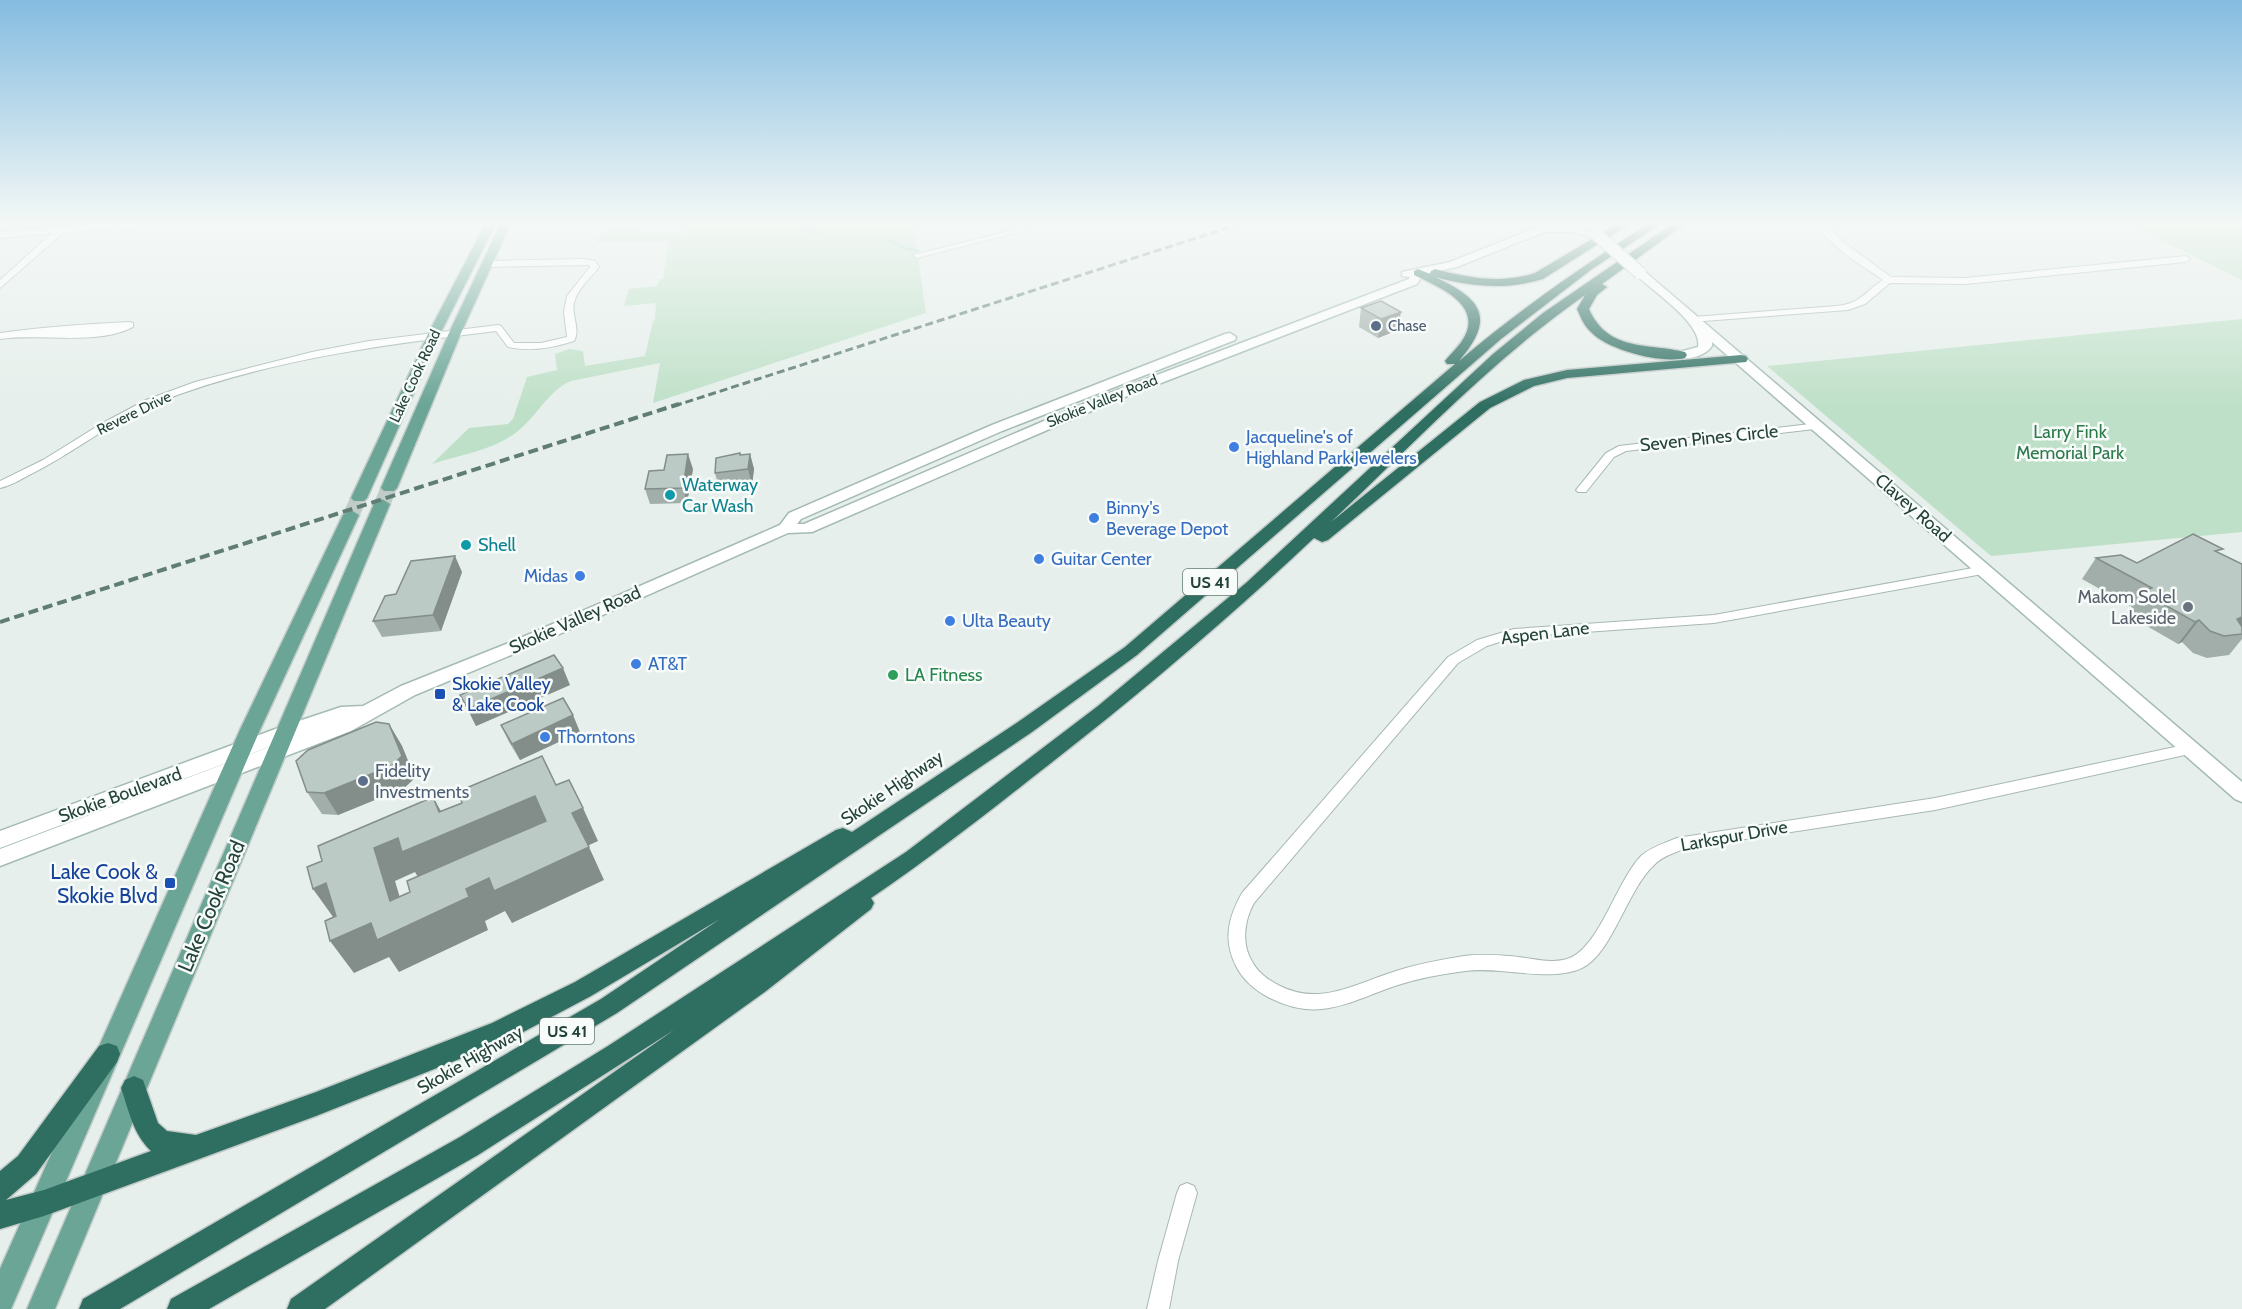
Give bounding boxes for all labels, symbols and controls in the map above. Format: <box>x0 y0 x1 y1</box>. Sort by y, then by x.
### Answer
place label: Chase <box>1388 317 1427 335</box>
marker: Chase <box>1369 319 1383 333</box>
street label: Lake Cook Road <box>386 327 444 425</box>
street label: Skokie Valley Road <box>1044 371 1160 431</box>
street label: Revere Drive <box>94 387 174 439</box>
street label: Seven Pines Circle <box>1639 420 1779 456</box>
park label: Larry Fink Memorial Park <box>2016 421 2125 464</box>
place label: Jacqueline's of Highland Park Jewelers <box>1245 426 1417 469</box>
marker: Jacqueline's of Highland Park Jewelers <box>1227 440 1241 454</box>
street label: Clavey Road <box>1870 469 1956 547</box>
place label: Waterway Car Wash <box>682 474 758 517</box>
marker: Waterway Car Wash <box>663 488 677 502</box>
place label: Binny's Beverage Depot <box>1106 497 1228 540</box>
marker: Binny's Beverage Depot <box>1087 511 1101 525</box>
place label: Shell <box>478 534 517 556</box>
marker: Shell <box>459 538 473 552</box>
place label: Guitar Center <box>1051 548 1152 570</box>
marker: Guitar Center <box>1032 552 1046 566</box>
place label: Midas <box>524 565 568 587</box>
marker: Midas <box>573 569 587 583</box>
road number: US 41 <box>1183 569 1237 595</box>
street label: Skokie Valley Road <box>506 581 644 659</box>
place label: Makom Solel Lakeside <box>2077 586 2177 629</box>
marker: Makom Solel Lakeside <box>2181 600 2195 614</box>
place label: Ulta Beauty <box>962 610 1051 632</box>
marker: Ulta Beauty <box>943 614 957 628</box>
street label: Aspen Lane <box>1500 617 1590 649</box>
place label: AT&T <box>648 653 687 675</box>
marker: AT&T <box>629 657 643 671</box>
place label: LA Fitness <box>905 664 983 686</box>
marker: LA Fitness <box>886 668 900 682</box>
place label: Skokie Valley & Lake Cook <box>452 673 551 716</box>
marker: Skokie Valley & Lake Cook <box>433 687 447 701</box>
place label: Thorntons <box>557 726 635 748</box>
marker: Thorntons <box>538 730 552 744</box>
street label: Skokie Highway <box>837 746 947 830</box>
place label: Fidelity Investments <box>375 760 469 803</box>
street label: Skokie Boulevard <box>55 763 185 827</box>
marker: Fidelity Investments <box>356 774 370 788</box>
street label: Larkspur Drive <box>1679 816 1789 856</box>
street label: Lake Cook Road <box>172 836 250 976</box>
place label: Lake Cook & Skokie Blvd <box>50 859 158 908</box>
marker: Lake Cook & Skokie Blvd <box>163 876 177 890</box>
road number: US 41 <box>540 1018 594 1044</box>
street label: Skokie Highway <box>413 1021 527 1099</box>

